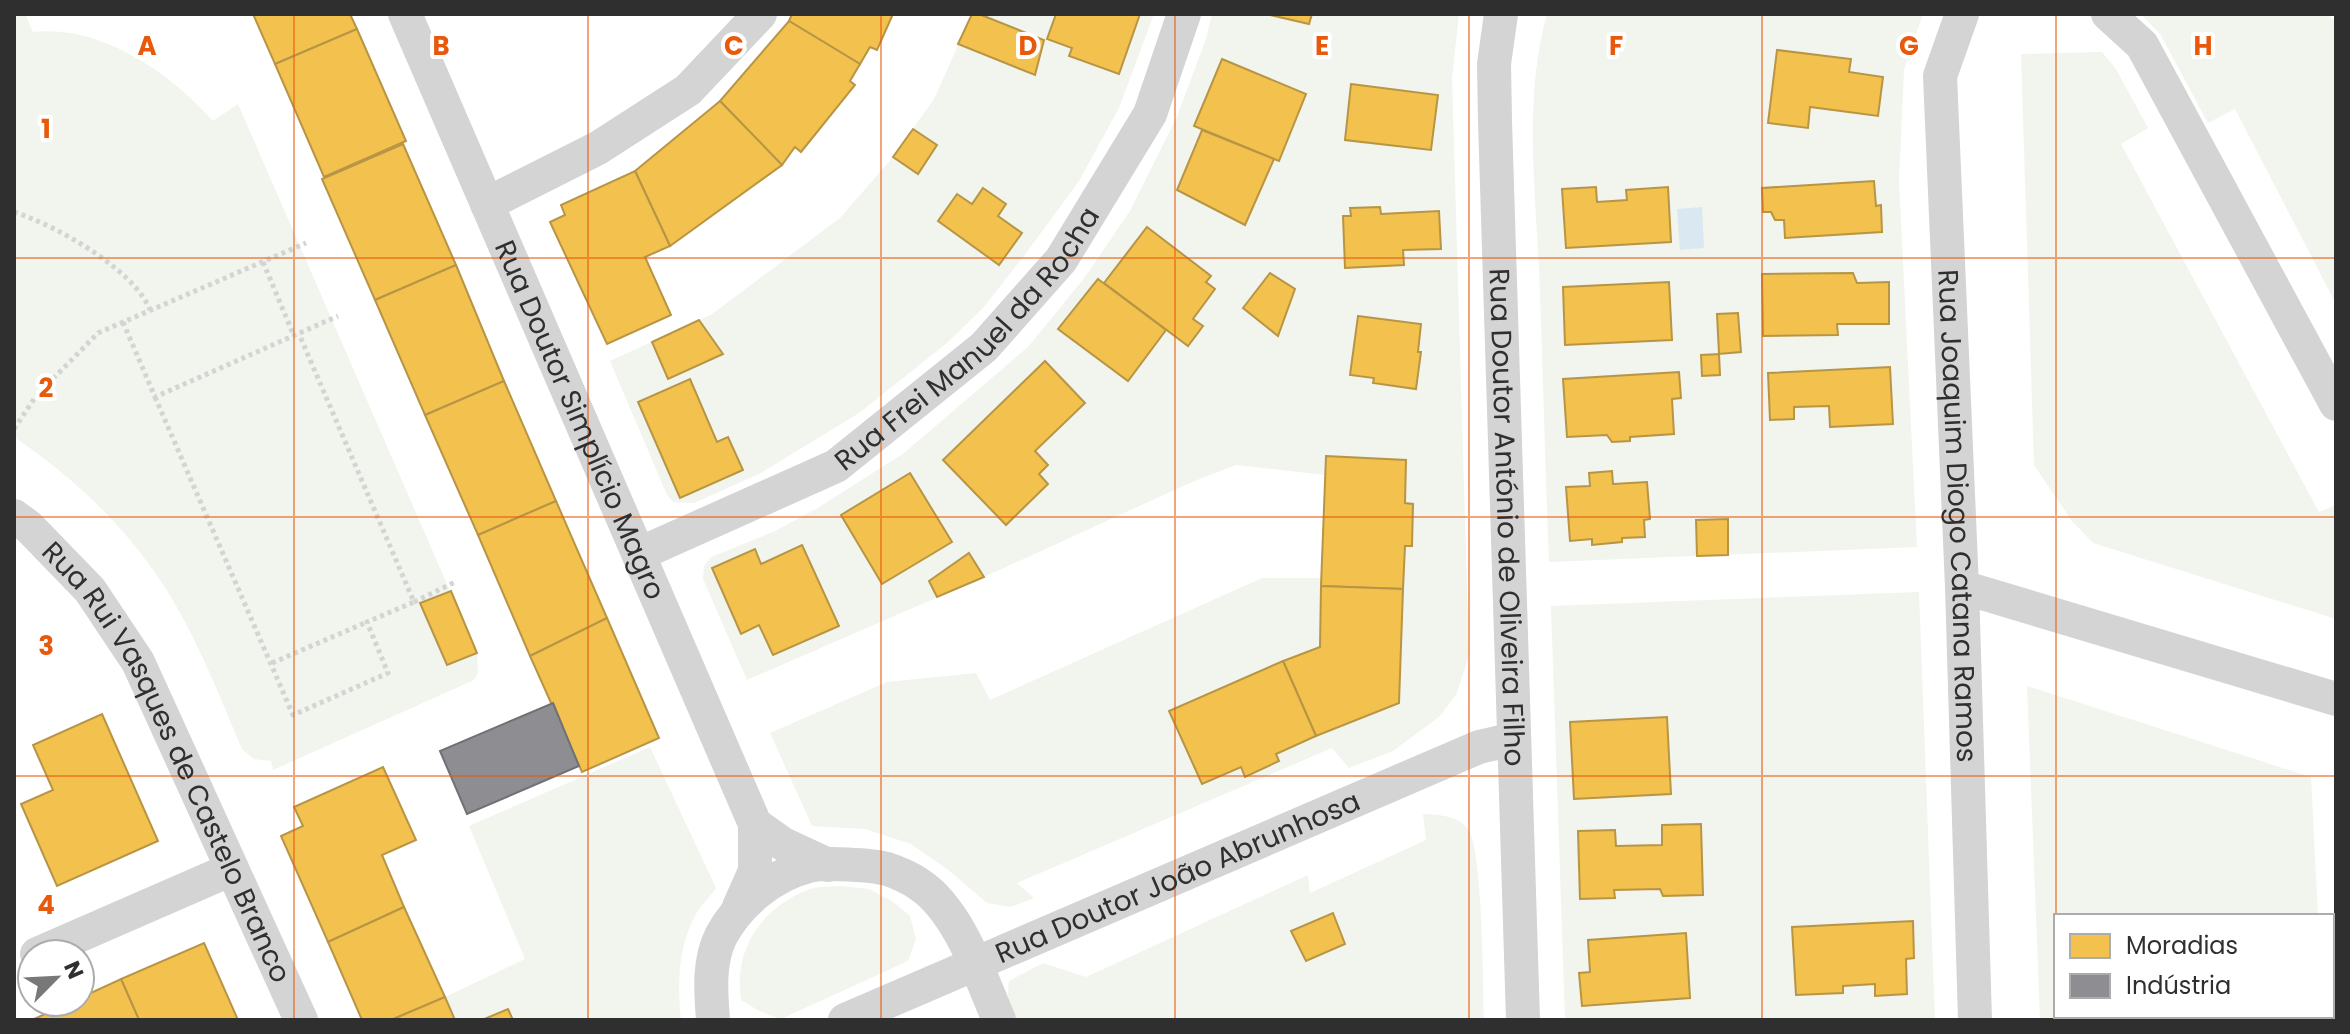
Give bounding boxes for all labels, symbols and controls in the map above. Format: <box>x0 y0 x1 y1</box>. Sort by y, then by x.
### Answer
text: A <box>137 28 157 64</box>
text: B <box>432 28 450 64</box>
text: C <box>724 28 744 64</box>
text: D <box>1019 28 1038 64</box>
text: E <box>1315 28 1329 64</box>
text: F <box>1609 28 1623 64</box>
text: G <box>1899 28 1919 64</box>
text: H <box>2193 28 2213 64</box>
text: 1 <box>41 111 51 147</box>
street label: Rua Frei Manuel da Rocha <box>826 199 1109 480</box>
street label: Rua Doutor Simplício Magro <box>485 234 675 606</box>
street label: Rua Doutor António de Oliveira Filho <box>1480 268 1534 767</box>
street label: Rua Joaquim Diogo Catana Ramos <box>1928 268 1986 763</box>
text: 2 <box>39 370 54 406</box>
street label: Rua Rui Vasques de Castelo Branco <box>33 533 300 989</box>
text: 3 <box>38 628 54 664</box>
street label: Rua Doutor João Abrunhosa <box>989 782 1366 973</box>
text: 4 <box>37 887 55 923</box>
legend <box>2054 914 2334 1018</box>
text: Moradias <box>2126 929 2238 962</box>
north arrow <box>16 938 96 1018</box>
text: N <box>56 956 91 984</box>
text: Indústria <box>2126 969 2231 1002</box>

